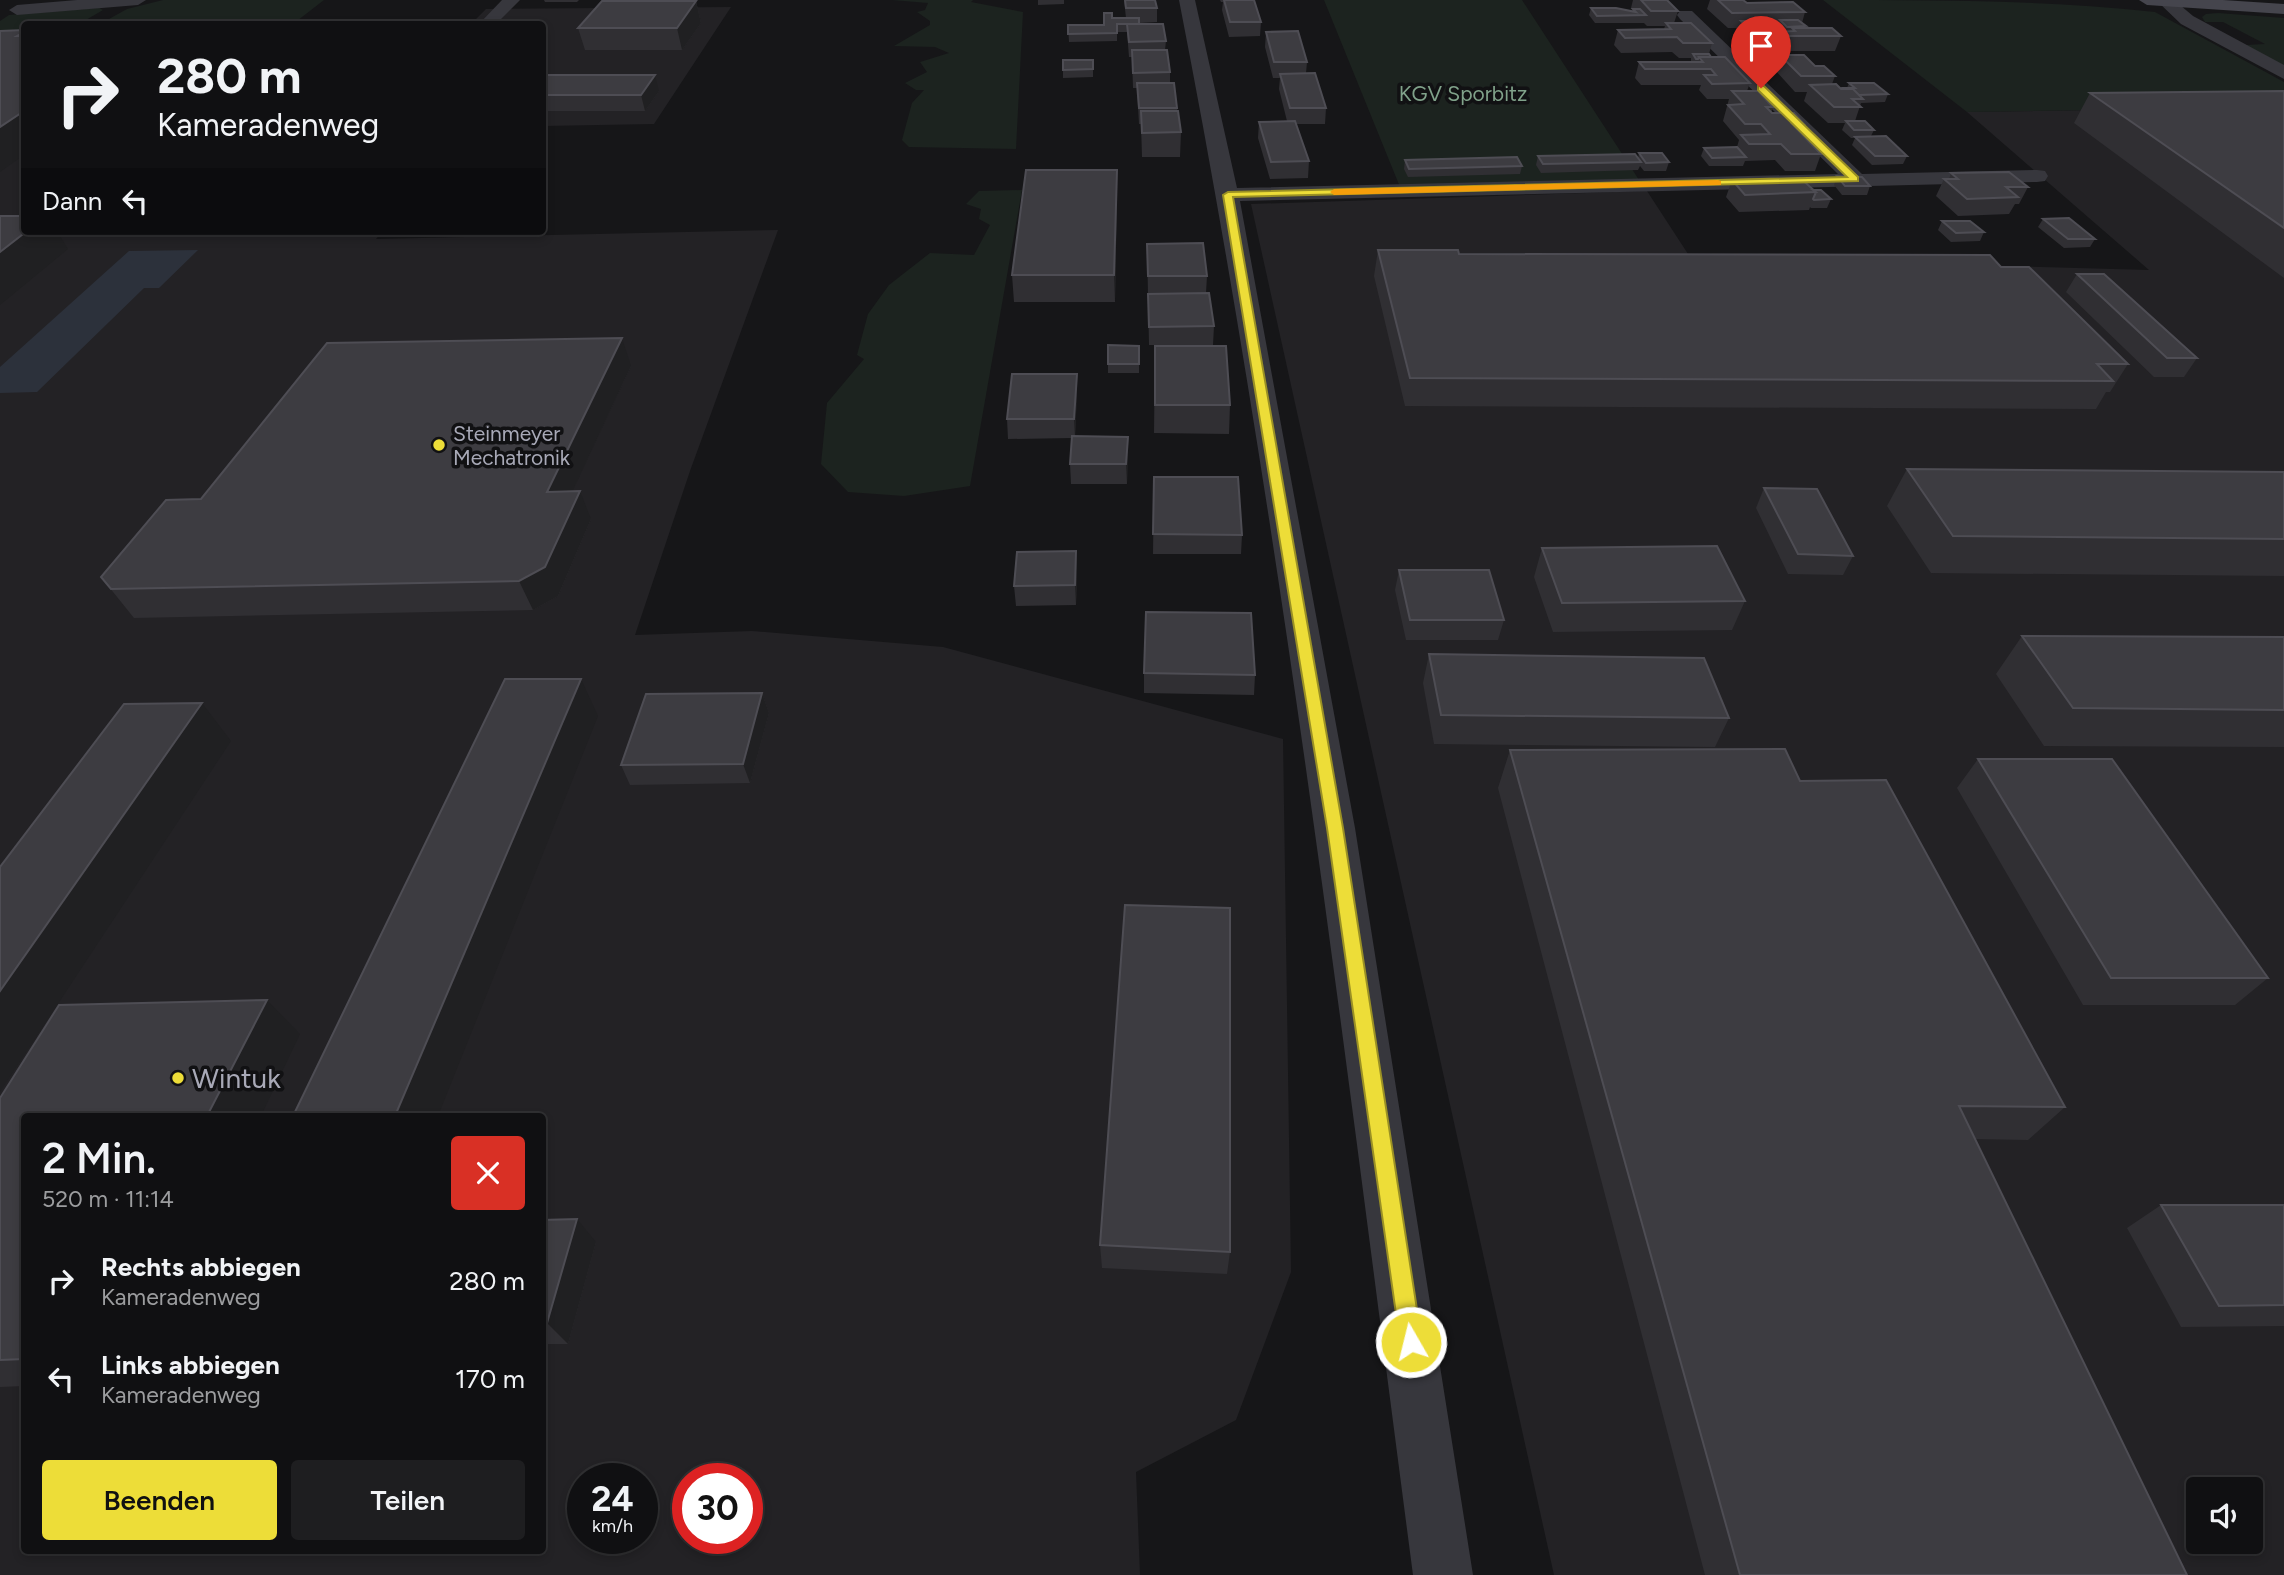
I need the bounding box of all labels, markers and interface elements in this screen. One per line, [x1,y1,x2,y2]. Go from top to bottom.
pin [1731,16,1791,88]
icon: arrive [1742,27,1780,65]
text: 280 m [157,46,302,105]
icon: right [42,49,133,140]
park label: KGV Sporbitz [1399,81,1527,106]
text: Kameradenweg [157,106,379,144]
icon: left [116,182,154,220]
text: Dann [42,185,102,217]
place label: Steinmeyer Mechatronik [453,421,571,470]
marker: Steinmeyer Mechatronik [431,437,447,453]
place label: Wintuk [192,1061,281,1095]
marker: Wintuk [170,1070,186,1086]
text: 2 Min. [42,1133,156,1184]
button: close [451,1136,525,1210]
text: 520 m · 11:14 [42,1185,174,1213]
text: Rechts abbiegen [101,1251,301,1283]
icon: right [42,1262,80,1300]
text: 280 m [449,1265,525,1297]
text: Kameradenweg [101,1283,261,1311]
position arrow [1374,1305,1448,1379]
text: Links abbiegen [101,1349,280,1381]
icon: left [42,1360,80,1398]
text: 170 m [455,1363,525,1395]
text: Kameradenweg [101,1381,261,1409]
button: Beenden [42,1460,277,1540]
button: Teilen [291,1460,525,1540]
speed limit sign: 30 [672,1463,763,1554]
map controls [2186,1477,2263,1554]
button: sound [2186,1477,2263,1554]
text: 24 [591,1478,634,1520]
text: km/h [592,1515,633,1537]

